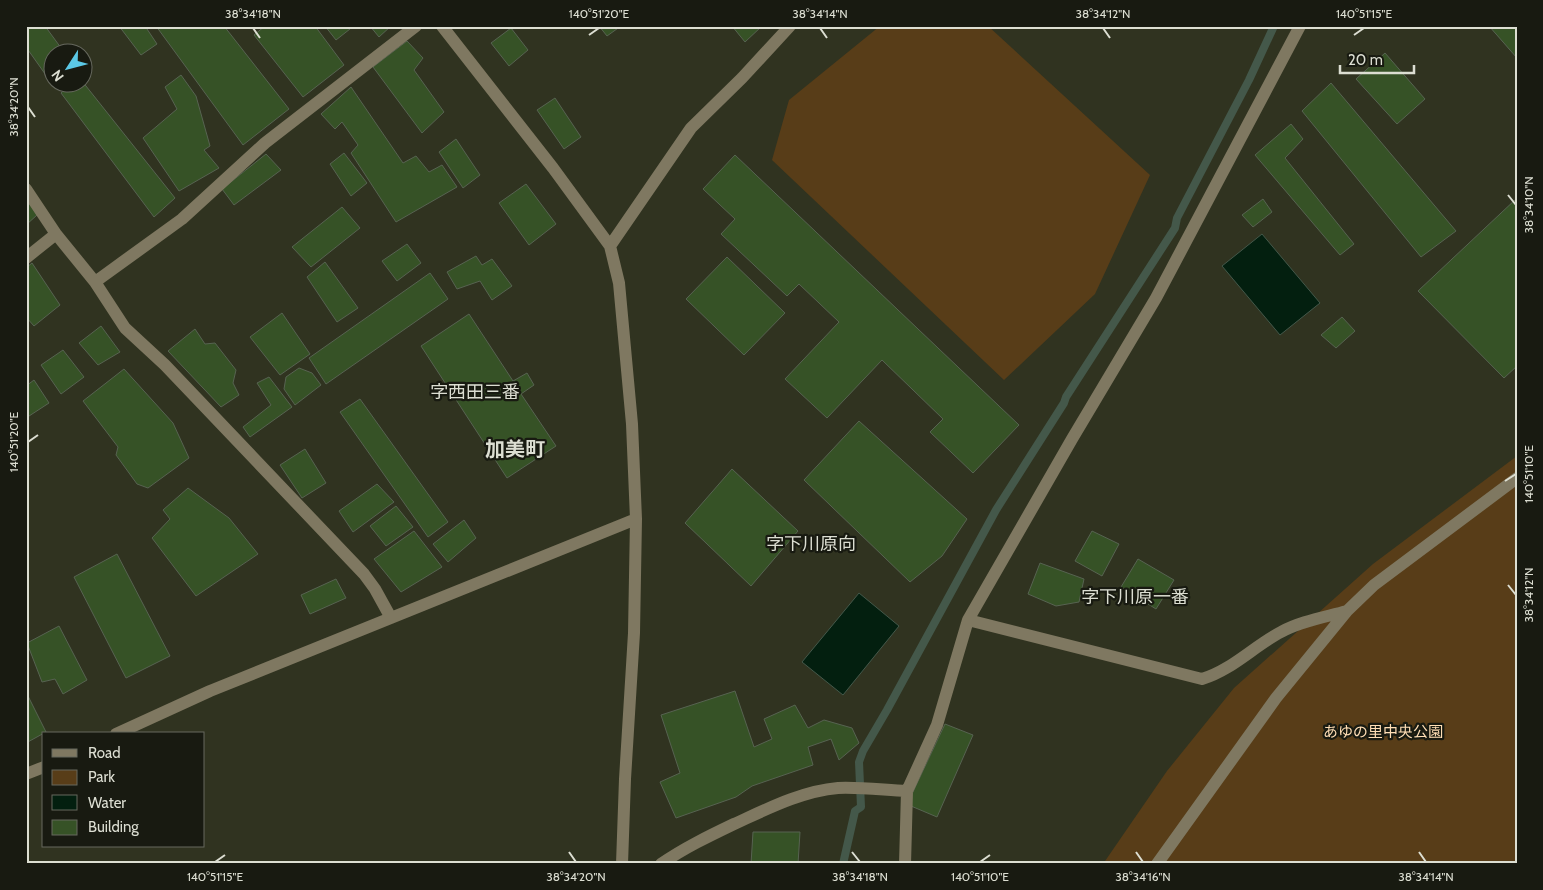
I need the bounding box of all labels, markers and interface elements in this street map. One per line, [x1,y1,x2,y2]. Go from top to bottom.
text: 38°34'18"N [225,6,281,21]
text: 140°51'20"E [569,6,630,21]
text: 38°34'14"N [792,6,848,21]
text: 38°34'12"N [1075,6,1131,21]
text: 140°51'15"E [1336,6,1392,21]
north arrow [42,42,92,92]
scale bar [1340,42,1414,74]
text: 20 m [1348,51,1383,69]
text: N [47,66,68,85]
text: 38°34'20"N [6,77,21,137]
text: 38°34'10"N [1521,176,1536,234]
district label: 字西田三番 [430,381,520,403]
text: 140°51'20"E [6,411,21,472]
district label: 加美町 [485,437,545,461]
text: 140°51'10"E [1521,445,1536,503]
district label: 字下川原向 [766,533,856,555]
text: 38°34'12"N [1521,567,1536,623]
district label: 字下川原一番 [1081,586,1189,608]
park label: あゆの里中央公園 [1323,723,1443,741]
legend [42,732,205,848]
text: Road [88,744,121,762]
text: Park [88,768,115,786]
text: Water [88,794,126,812]
text: Building [88,818,139,836]
text: 140°51'15"E [187,869,243,884]
text: 38°34'20"N [546,869,606,884]
text: 38°34'18"N [832,869,888,884]
text: 140°51'10"E [951,869,1009,884]
text: 38°34'16"N [1115,869,1171,884]
text: 38°34'14"N [1398,869,1454,884]

